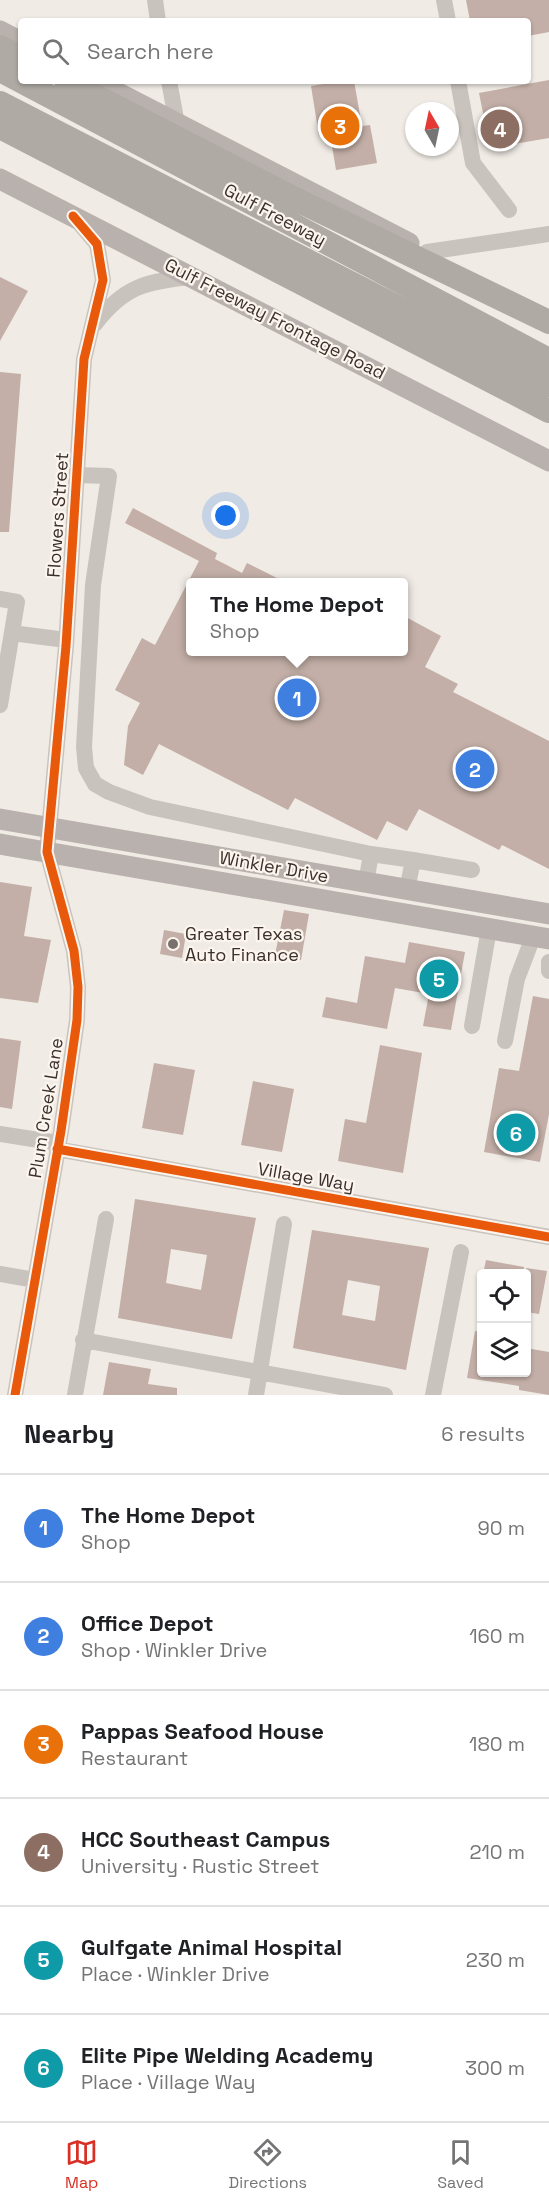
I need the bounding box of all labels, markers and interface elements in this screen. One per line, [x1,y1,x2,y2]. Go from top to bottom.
search box [18,18,531,84]
icon: search [39,35,72,68]
text: Search here [87,37,214,65]
north arrow [405,102,459,156]
pin: 3 [320,104,360,148]
pin: 4 [480,106,520,152]
street label: Gulf Freeway [220,178,330,251]
street label: Gulf Freeway Frontage Road [161,253,389,384]
street label: Flowers Street [42,451,73,578]
your location [211,501,240,530]
popup [186,578,408,656]
text: The Home Depot [210,590,384,618]
text: Shop [210,618,260,644]
pin: 1 [278,676,316,720]
pin: 2 [456,746,494,792]
street label: Winkler Drive [218,846,330,887]
place label: Greater Texas Auto Finance [185,922,302,966]
marker: Greater Texas Auto Finance [166,937,180,951]
pin: 5 [420,956,458,1002]
street label: Plum Creek Lane [23,1036,68,1180]
pin: 6 [496,1110,536,1156]
street label: Village Way [256,1157,356,1196]
map controls [477,1269,531,1377]
button: locate [477,1269,531,1323]
button: layers [477,1323,531,1377]
text: Nearby [24,1417,114,1451]
text: 6 results [441,1421,525,1447]
text: The Home Depot [81,1501,255,1529]
text: 1 [39,1515,48,1541]
text: 90 m [478,1515,525,1541]
text: Shop [81,1529,131,1555]
text: Office Depot [81,1609,214,1637]
text: 2 [38,1623,49,1649]
text: 160 m [469,1623,525,1649]
text: Shop · Winkler Drive [81,1637,267,1663]
text: Pappas Seafood House [81,1717,324,1745]
text: 3 [37,1731,50,1757]
text: 180 m [469,1731,525,1757]
text: Restaurant [81,1745,188,1771]
text: HCC Southeast Campus [81,1825,330,1853]
text: 4 [37,1839,50,1865]
text: 210 m [469,1839,525,1865]
text: University · Rustic Street [81,1853,319,1879]
text: Gulfgate Animal Hospital [81,1933,342,1961]
text: 5 [38,1947,50,1973]
text: 230 m [466,1947,525,1973]
text: Place · Winkler Drive [81,1961,270,1987]
text: Elite Pipe Welding Academy [81,2041,373,2069]
text: 6 [37,2055,50,2081]
text: 300 m [465,2055,525,2081]
text: Place · Village Way [81,2069,255,2095]
tab: Map [65,2136,98,2193]
tab: Directions [229,2136,307,2193]
tab: Saved [437,2136,484,2193]

